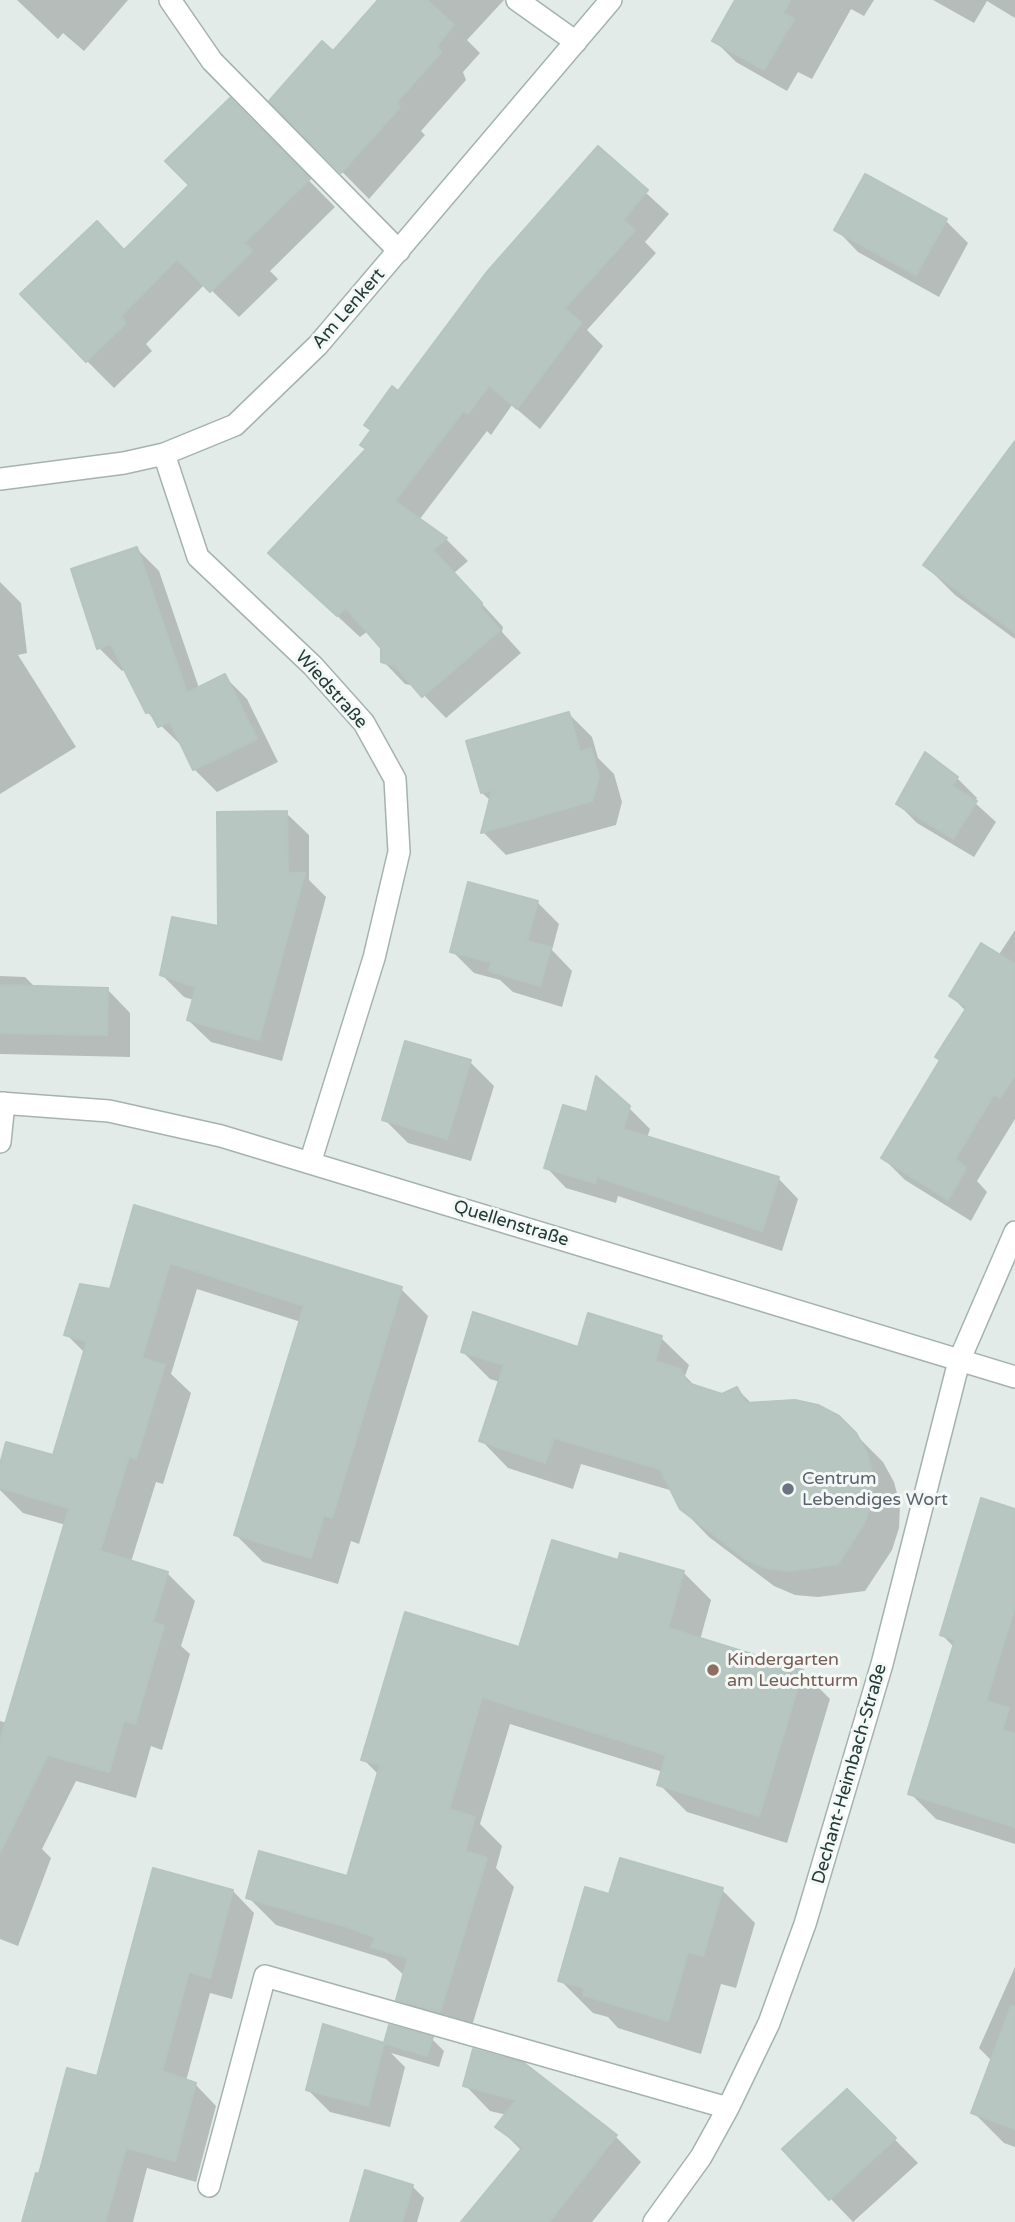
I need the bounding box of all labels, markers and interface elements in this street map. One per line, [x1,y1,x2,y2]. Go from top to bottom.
street label: Am Lenkert [308,264,390,354]
street label: Wiedstraße [290,646,372,734]
street label: Quellenstraße [451,1196,571,1252]
place label: Centrum Lebendiges Wort [802,1468,948,1510]
marker: Centrum Lebendiges Wort [780,1481,796,1497]
place label: Kindergarten am Leuchtturm [727,1649,858,1692]
street label: Dechant-Heimbach-Straße [808,1661,892,1887]
marker: Kindergarten am Leuchtturm [705,1662,721,1678]

